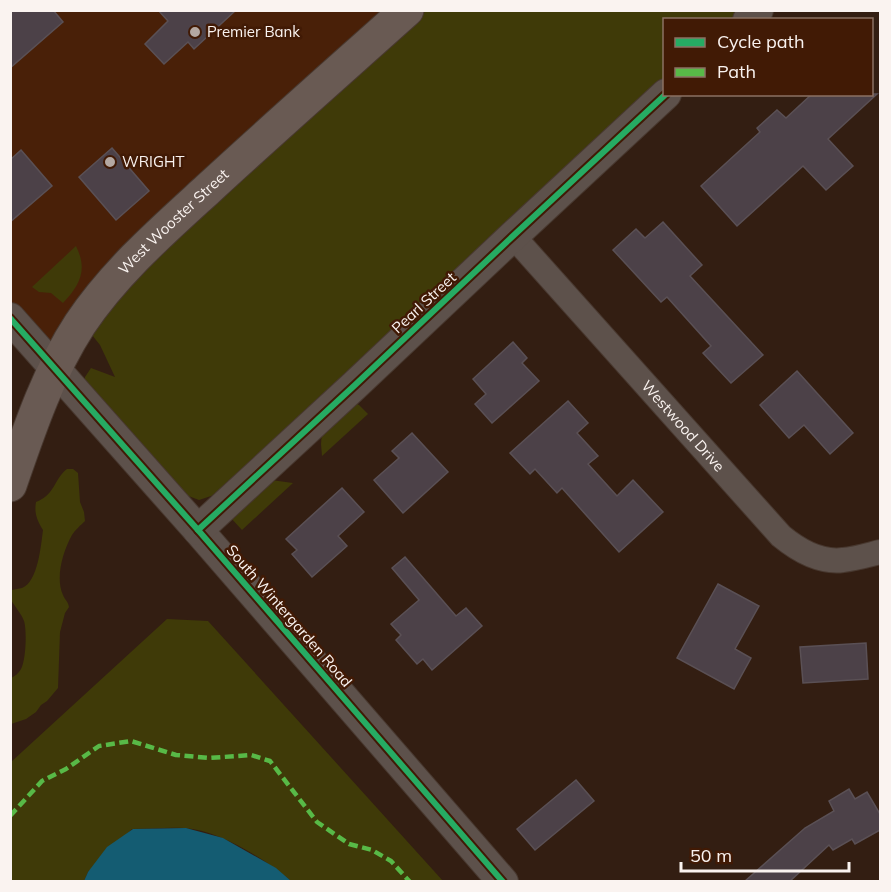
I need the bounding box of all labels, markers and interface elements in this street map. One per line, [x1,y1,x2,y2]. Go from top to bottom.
legend [663,18,873,96]
place label: Premier Bank [207,22,300,41]
marker: Premier Bank [188,25,202,39]
text: Cycle path [717,30,804,53]
text: Path [717,60,756,83]
place label: WRIGHT [122,152,184,171]
marker: WRIGHT [103,155,117,169]
street label: West Wooster Street [114,165,232,278]
street label: Pearl Street [388,268,460,337]
street label: Westwood Drive [638,376,729,475]
street label: South Wintergarden Road [222,541,356,691]
scale bar [681,835,849,873]
text: 50 m [690,844,732,867]

